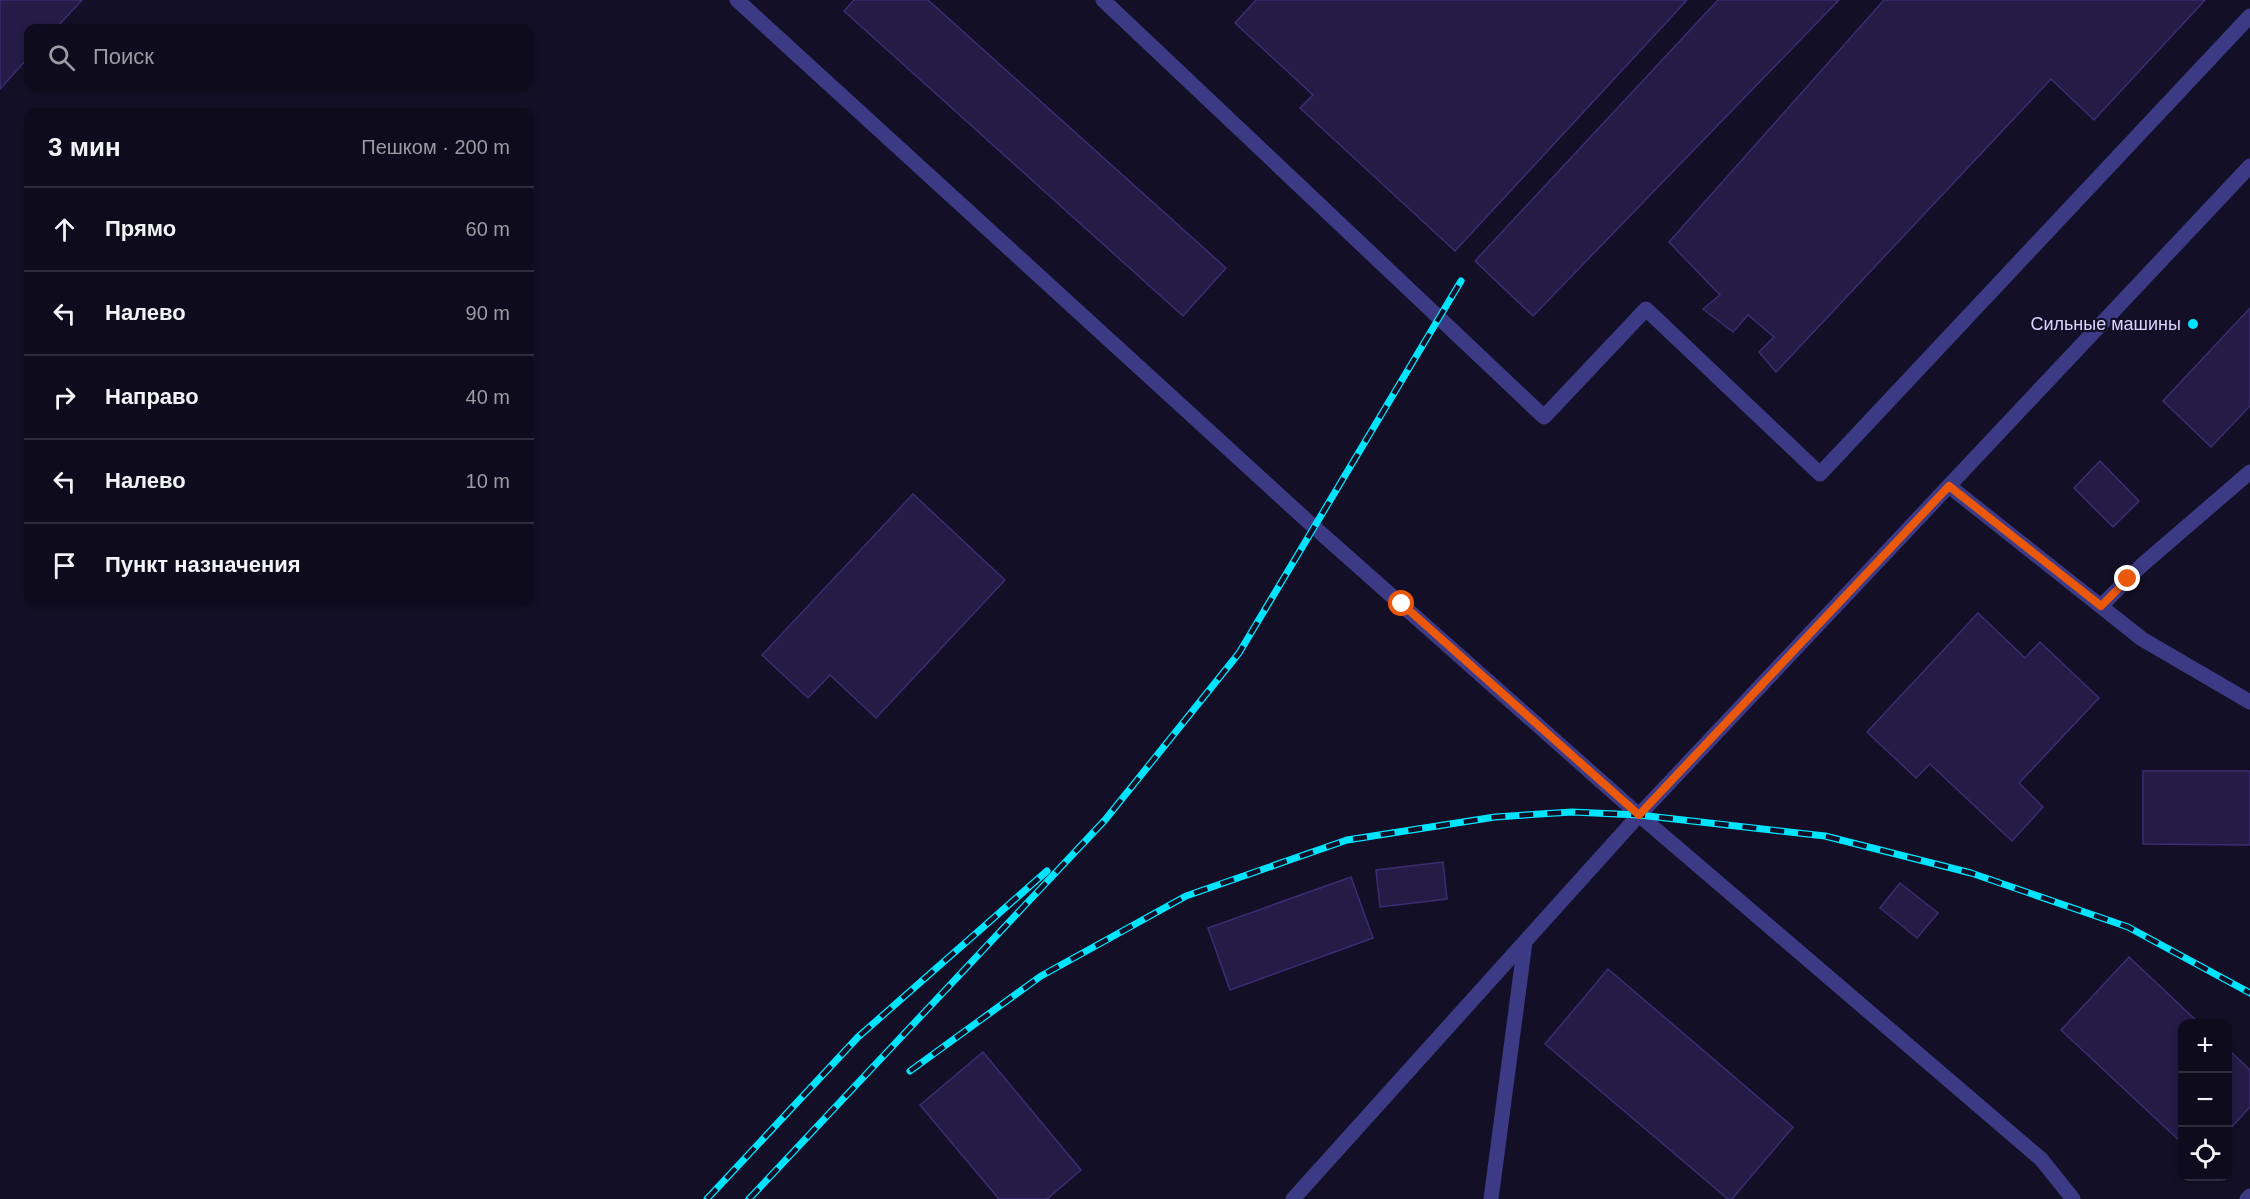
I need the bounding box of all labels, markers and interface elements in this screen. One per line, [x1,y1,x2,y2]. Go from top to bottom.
search box [24,24,534,90]
icon: search [45,41,78,74]
text: Поиск [93,44,154,69]
text: 3 мин [48,132,121,162]
text: Пешком · 200 m [361,136,510,158]
icon: ahead [48,213,81,246]
text: Прямо [105,216,176,241]
text: 60 m [466,218,510,240]
icon: left [48,297,81,330]
text: Налево [105,300,186,325]
text: 90 m [466,302,510,324]
place label: Сильные машины [2030,314,2181,334]
marker: Сильные машины [2186,317,2200,331]
icon: right [48,381,81,414]
text: Направо [105,384,199,409]
text: 40 m [466,386,510,408]
icon: left [48,465,81,498]
text: Налево [105,468,186,493]
text: 10 m [466,470,510,492]
icon: arrive [48,549,81,582]
text: Пункт назначения [105,552,301,577]
route end [2114,565,2140,591]
route start [1388,590,1414,616]
map controls [2178,1019,2232,1181]
button: + [2178,1019,2232,1073]
button: − [2178,1073,2232,1127]
button: locate [2178,1127,2232,1181]

